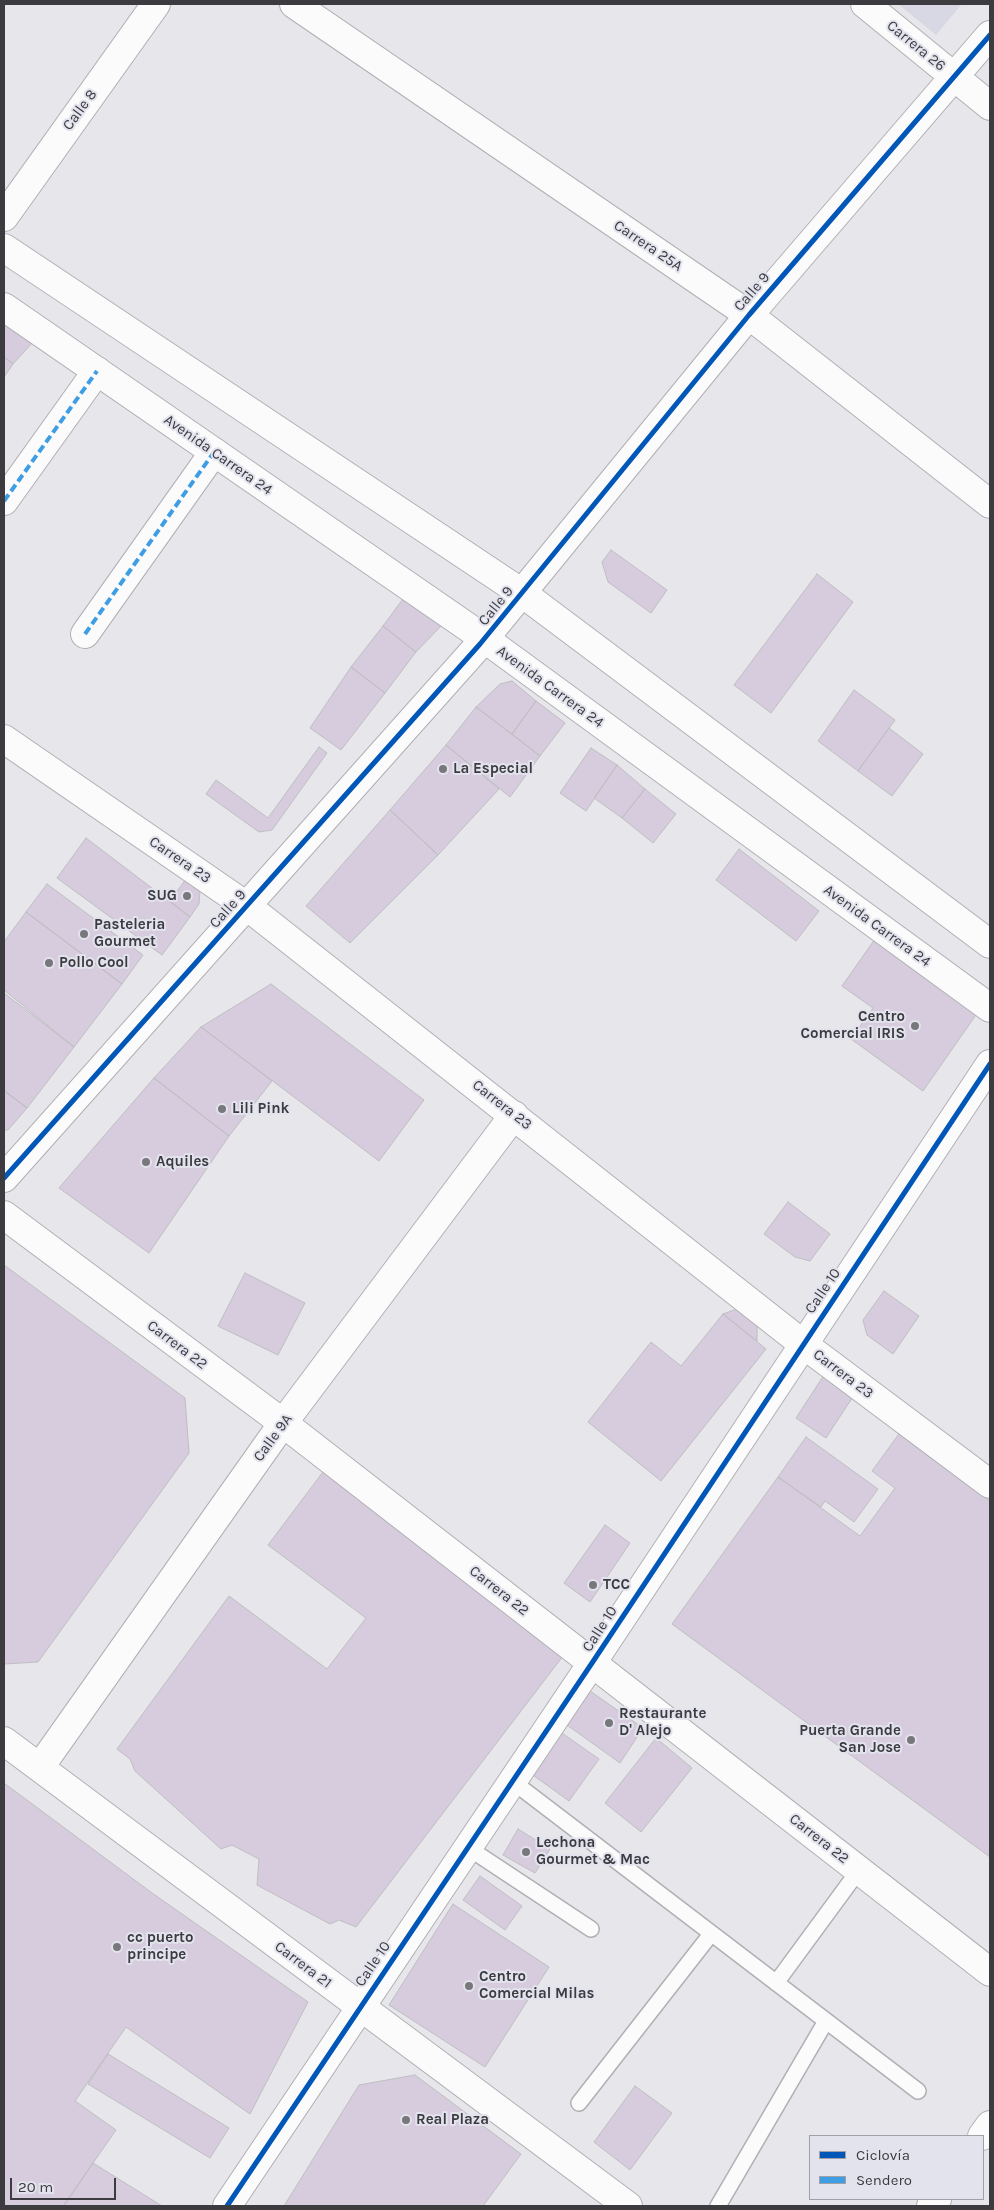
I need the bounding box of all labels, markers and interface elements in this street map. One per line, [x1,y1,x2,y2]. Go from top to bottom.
street label: Carrera 26 [883,17,949,75]
street label: Calle 8 [59,86,101,134]
street label: Carrera 25A [610,216,686,276]
street label: Calle 9 [730,269,774,315]
street label: Avenida Carrera 24 [160,411,276,499]
street label: Calle 9 [475,583,517,629]
street label: Avenida Carrera 24 [493,642,607,732]
place label: La Especial [453,760,533,778]
marker: La Especial [437,763,449,775]
street label: Carrera 23 [146,833,214,887]
street label: Avenida Carrera 24 [820,881,934,971]
street label: Calle 9 [206,886,250,932]
place label: SUG [147,887,177,905]
marker: SUG [181,890,193,902]
place label: Pasteleria Gourmet [94,916,165,951]
marker: Pasteleria Gourmet [78,928,90,940]
place label: Pollo Cool [59,954,129,972]
marker: Pollo Cool [43,957,55,969]
place label: Centro Comercial IRIS [801,1008,905,1043]
marker: Centro Comercial IRIS [909,1020,921,1032]
street label: Carrera 23 [469,1076,535,1134]
place label: Lili Pink [232,1100,289,1118]
marker: Lili Pink [216,1103,228,1115]
place label: Aquiles [156,1153,209,1171]
marker: Aquiles [140,1156,152,1168]
street label: Calle 10 [801,1265,845,1317]
street label: Carrera 22 [143,1317,211,1373]
street label: Carrera 23 [809,1346,877,1402]
street label: Calle 9A [250,1411,296,1465]
street label: Carrera 22 [466,1562,532,1620]
place label: TCC [603,1576,630,1594]
marker: TCC [587,1579,599,1591]
street label: Calle 10 [579,1603,621,1655]
place label: Restaurante D' Alejo [619,1705,706,1740]
marker: Restaurante D' Alejo [603,1717,615,1729]
place label: Puerta Grande San Jose [799,1722,901,1757]
marker: Puerta Grande San Jose [905,1734,917,1746]
street label: Carrera 22 [786,1810,852,1868]
place label: Lechona Gourmet & Mac [536,1834,650,1869]
marker: Lechona Gourmet & Mac [520,1846,532,1858]
place label: cc puerto principe [127,1929,193,1964]
street label: Carrera 21 [271,1938,335,1992]
street label: Calle 10 [351,1938,395,1990]
marker: cc puerto principe [111,1941,123,1953]
place label: Centro Comercial Milas [479,1968,594,2003]
marker: Centro Comercial Milas [463,1980,475,1992]
place label: Real Plaza [416,2111,489,2129]
marker: Real Plaza [400,2114,412,2126]
legend [809,2135,984,2200]
text: Ciclovía [856,2146,910,2164]
scale bar [12,2168,119,2200]
text: Sendero [856,2171,912,2189]
text: 20 m [18,2178,53,2196]

